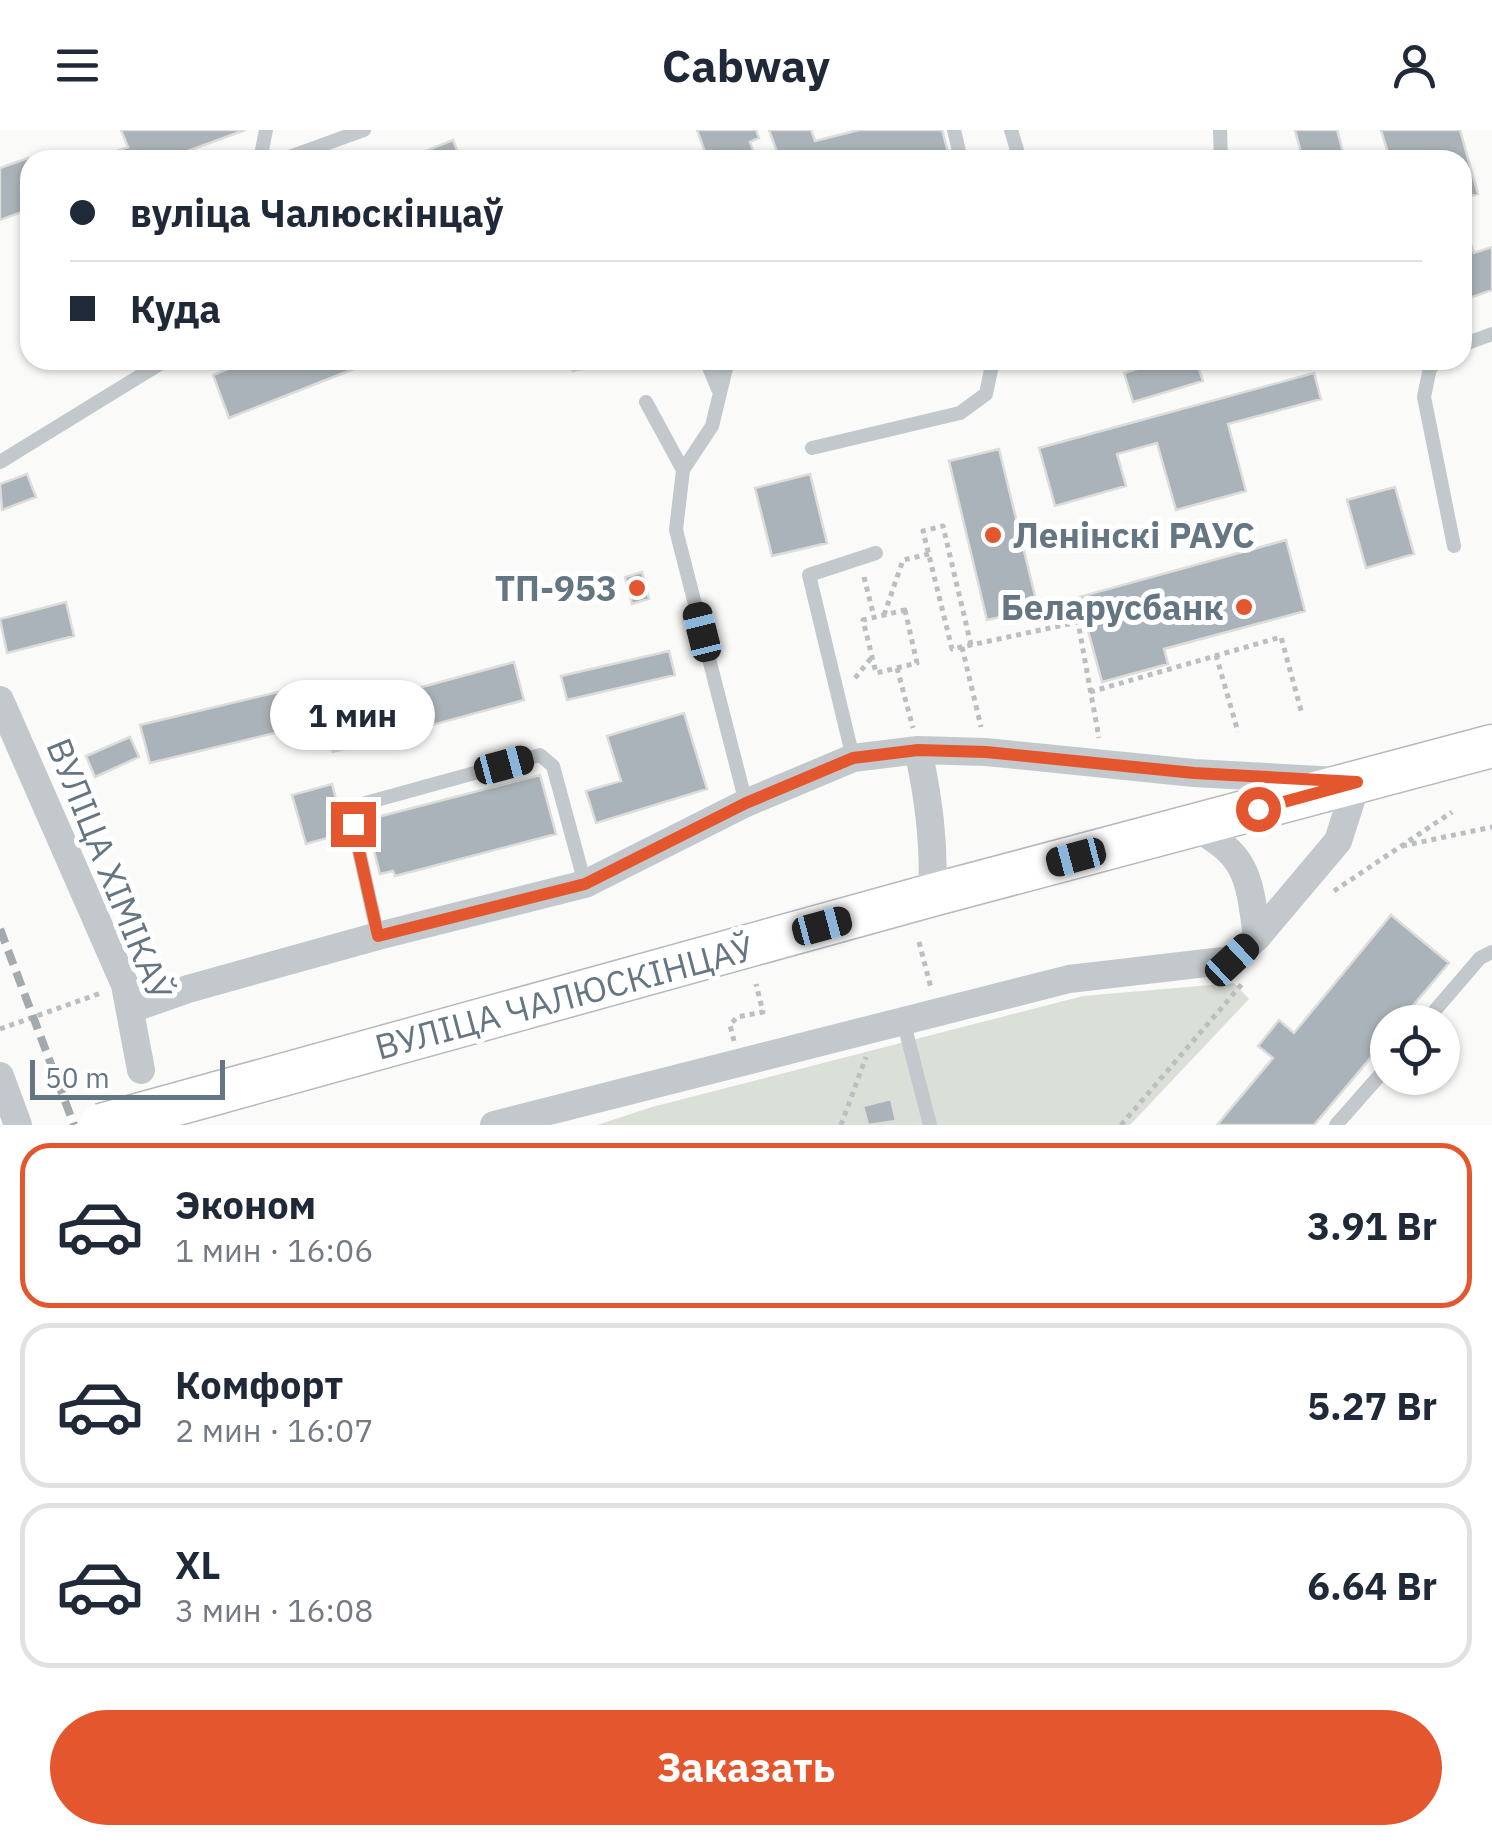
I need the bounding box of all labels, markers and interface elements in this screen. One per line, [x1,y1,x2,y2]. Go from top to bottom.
text: Cabway [662,36,830,94]
icon: menu [50,38,105,93]
icon: person [1387,38,1442,93]
text: вуліца Чалюскінцаў [130,188,504,237]
text: Куда [130,284,221,333]
place label: Ленінскі РАУС [1013,512,1255,558]
marker: Ленінскі РАУС [982,524,1004,546]
place label: ТП-953 [495,565,617,611]
marker: ТП-953 [626,577,648,599]
place label: Беларусбанк [1001,584,1224,630]
marker: Беларусбанк [1233,596,1255,618]
car [680,599,724,665]
callout: 1 мин [270,679,436,749]
text: 1 мин [308,694,397,736]
street label: ВУЛІЦА ХІМІКАЎ [36,731,184,1007]
car [471,743,537,787]
route start [1236,787,1281,832]
route end [331,802,376,847]
car [1043,835,1109,879]
car [789,904,855,948]
street label: ВУЛІЦА ЧАЛЮСКІНЦАЎ [370,924,758,1070]
car [1200,929,1264,991]
map controls [1370,1005,1460,1095]
button: locate [1370,1005,1460,1095]
scale bar [30,1055,225,1100]
text: 50 m [45,1059,110,1096]
text: Эконом [175,1180,316,1229]
icon: car [55,1181,145,1271]
text: 3.91 Br [1307,1201,1437,1250]
text: 1 мин · 16:06 [175,1229,373,1271]
text: Комфорт [175,1360,343,1409]
icon: car [55,1361,145,1451]
text: 5.27 Br [1307,1381,1437,1430]
text: 2 мин · 16:07 [175,1409,373,1451]
text: XL [175,1540,221,1589]
icon: car [55,1541,145,1631]
text: 6.64 Br [1307,1561,1437,1610]
text: 3 мин · 16:08 [175,1589,373,1631]
button: Заказать [50,1710,1442,1825]

